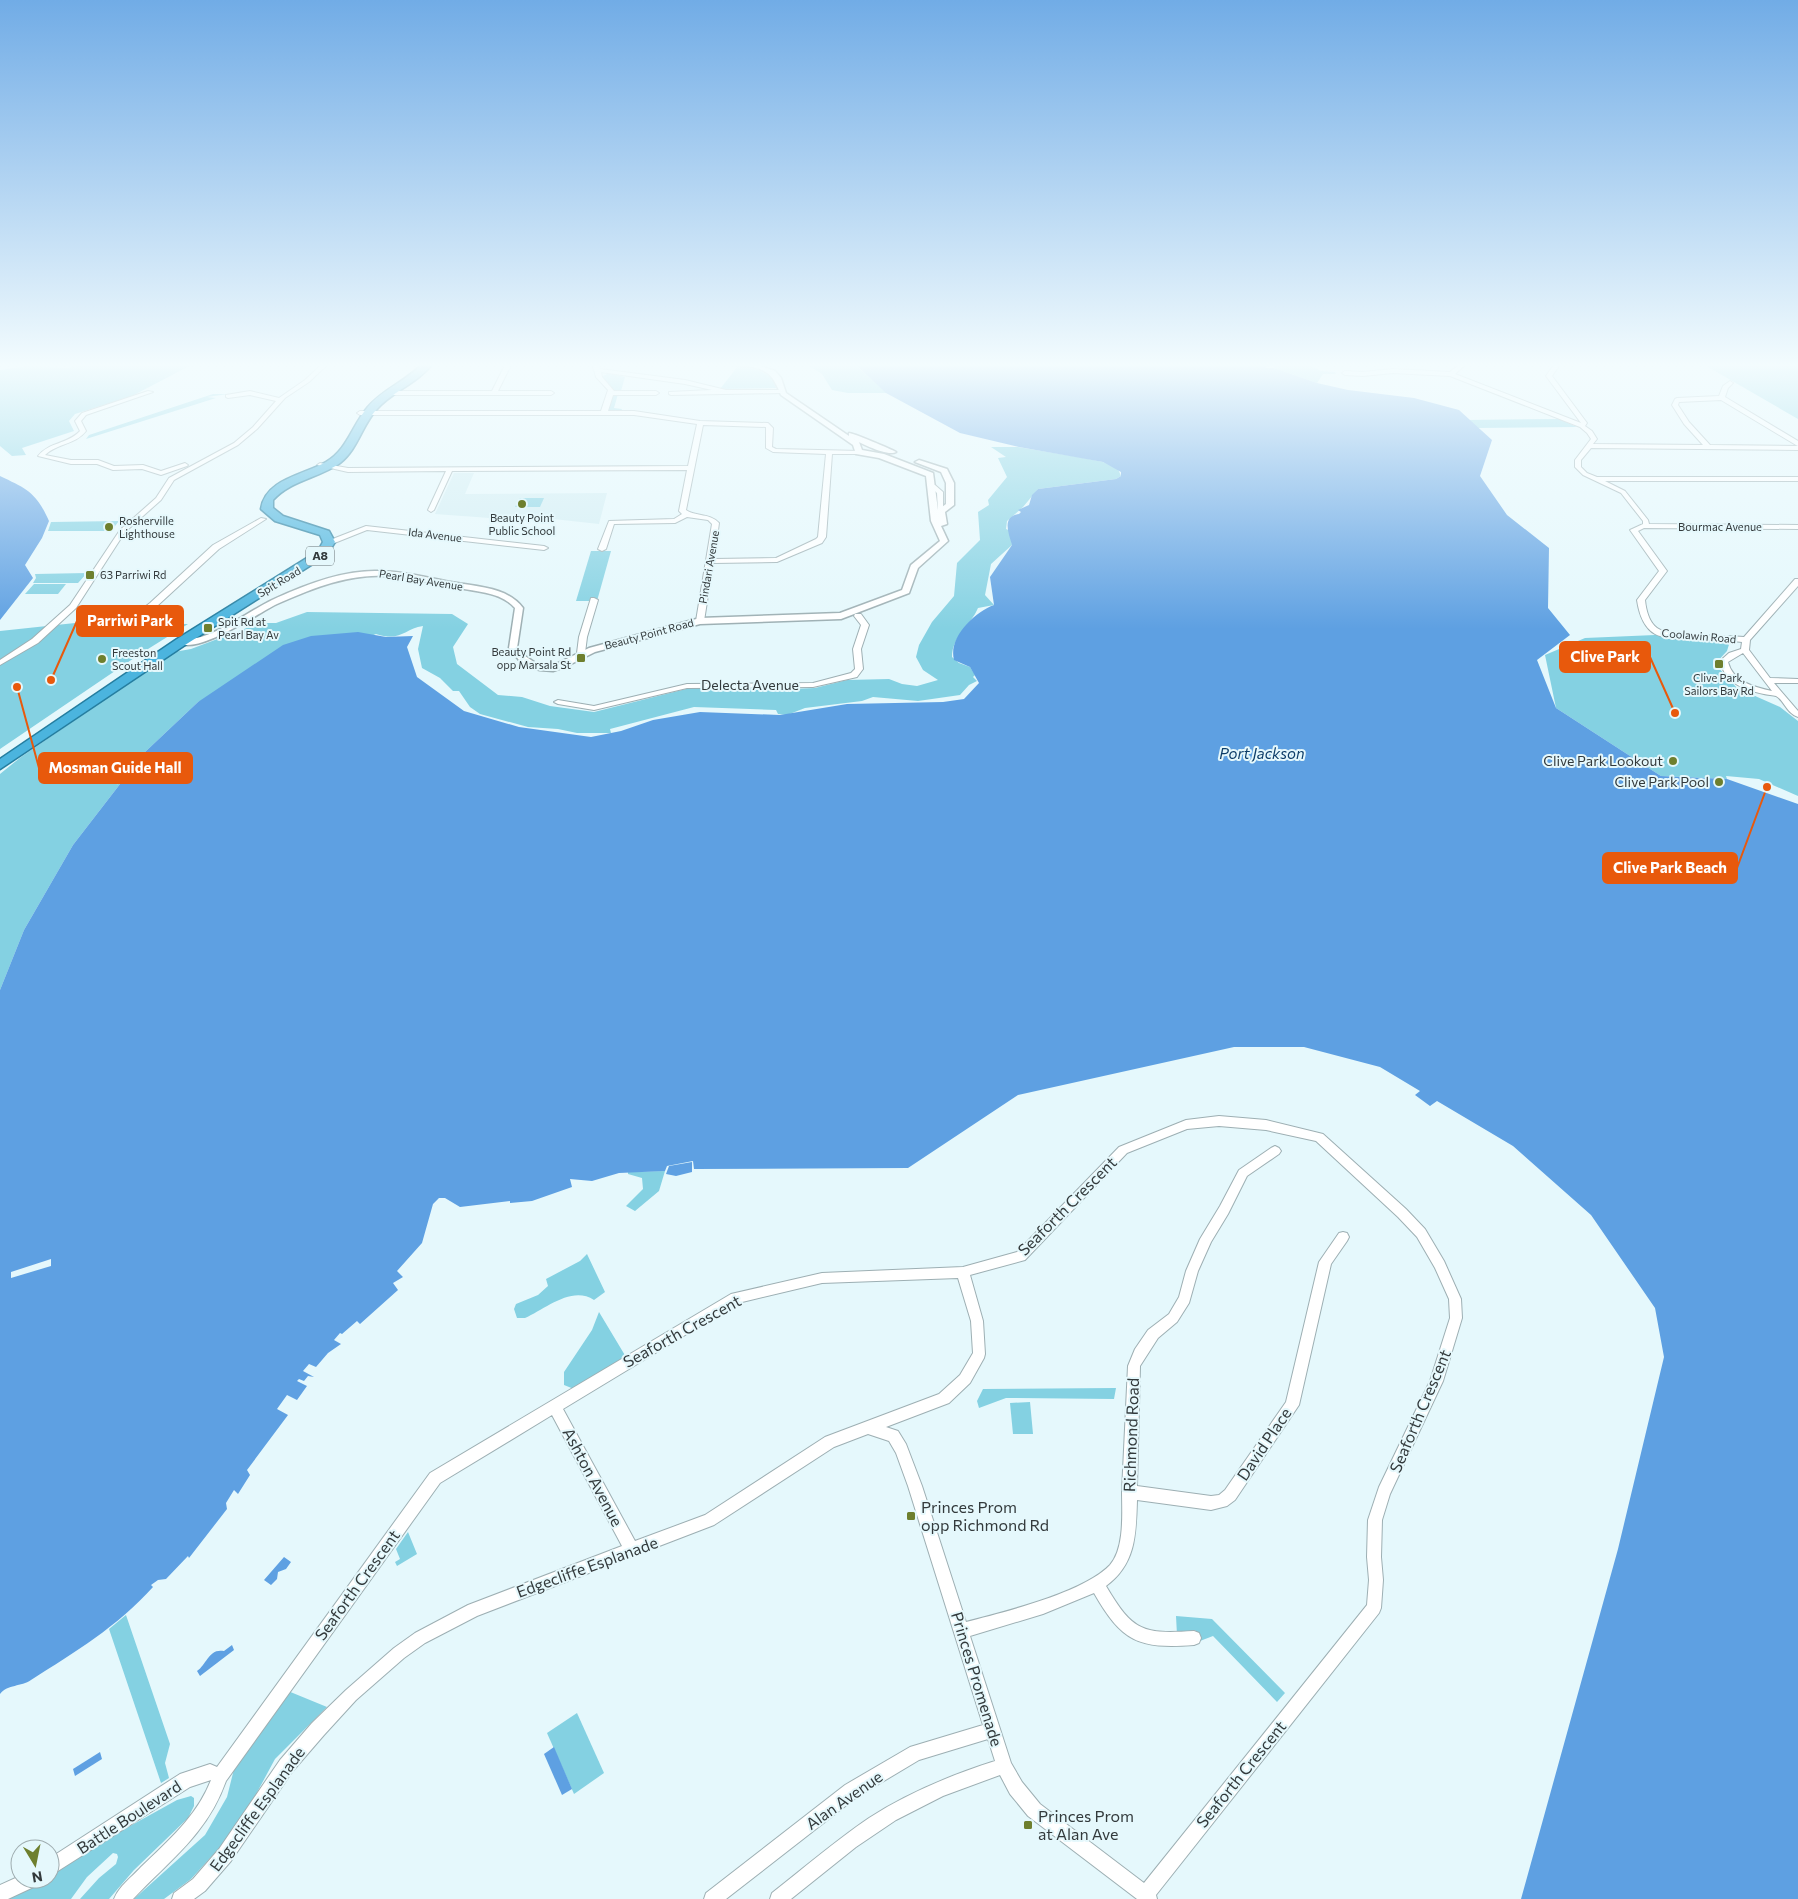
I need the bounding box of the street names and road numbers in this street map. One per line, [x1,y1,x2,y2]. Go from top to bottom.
street label: Bourmac Avenue [1678,520,1762,533]
street label: Ida Avenue [407,525,463,544]
street label: Pindari Avenue [696,529,721,605]
road number: A8 [306,546,334,566]
street label: Spit Road [255,564,303,600]
street label: Pearl Bay Avenue [378,566,464,593]
street label: Beauty Point Road [603,615,695,652]
street label: Coolawin Road [1661,626,1737,645]
street label: Delecta Avenue [701,676,799,693]
street label: Seaforth Crescent [1013,1152,1120,1259]
street label: Seaforth Crescent [620,1290,744,1371]
street label: Seaforth Crescent [1385,1346,1454,1475]
street label: Richmond Road [1119,1378,1142,1492]
street label: David Place [1232,1404,1295,1484]
street label: Ashton Avenue [559,1424,627,1529]
street label: Seaforth Crescent [310,1525,403,1644]
street label: Edgecliffe Esplanade [514,1532,660,1601]
street label: Princes Promenade [948,1609,1007,1748]
street label: Seaforth Crescent [1192,1716,1290,1831]
street label: Edgecliffe Esplanade [205,1743,308,1875]
street label: Alan Avenue [802,1766,886,1833]
street label: Battle Boulevard [73,1776,184,1857]

